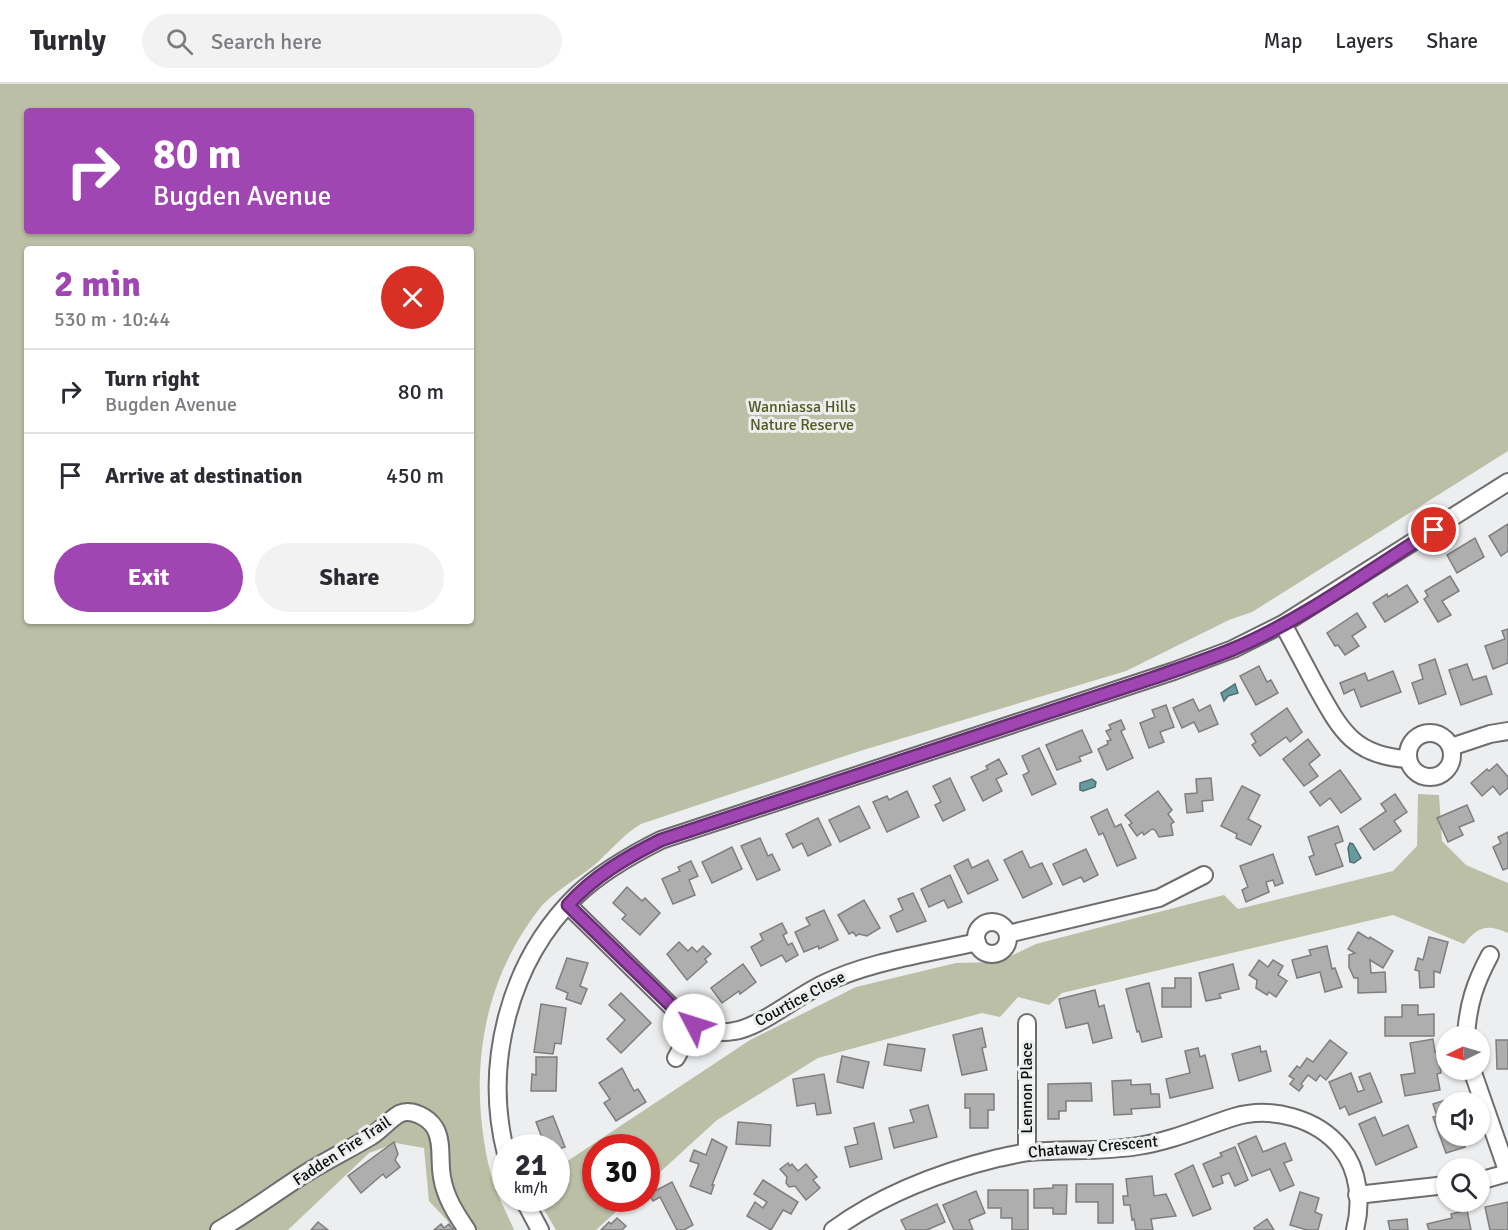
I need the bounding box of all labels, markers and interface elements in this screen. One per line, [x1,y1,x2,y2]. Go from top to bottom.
search box [142,14,562,68]
text: Turnly [30,24,106,58]
icon: search [163,25,196,58]
text: Search here [211,28,322,55]
text: Map [1264,28,1302,54]
text: Layers [1335,28,1393,54]
text: Share [1426,28,1478,54]
text: 80 m [153,129,242,180]
icon: right [54,132,132,210]
text: Bugden Avenue [153,180,331,213]
text: 2 min [54,262,141,307]
button: close [381,266,444,329]
text: 530 m · 10:44 [54,307,170,332]
text: Turn right [105,365,200,392]
icon: right [54,375,87,408]
text: 80 m [398,378,444,405]
text: Bugden Avenue [105,392,237,417]
park label: Wanniassa Hills Nature Reserve [748,397,856,435]
icon: arrive [54,459,87,492]
text: Arrive at destination [105,462,302,489]
text: 450 m [386,462,444,489]
pin [1408,504,1459,555]
icon: arrive [1417,513,1450,546]
button: Exit [54,543,243,612]
button: Share [255,543,444,612]
street label: Courtice Close [751,967,849,1031]
position arrow [662,993,726,1057]
north arrow [1436,1026,1490,1080]
map controls [1436,1026,1490,1212]
street label: Lennon Place [1017,1042,1037,1134]
button: sound [1436,1092,1490,1146]
street label: Fadden Fire Trail [289,1112,395,1190]
street label: Chataway Crescent [1027,1131,1159,1163]
speed limit sign: 30 [582,1134,660,1212]
text: 21 [515,1147,547,1184]
button: search [1436,1158,1490,1212]
text: km/h [514,1179,548,1197]

